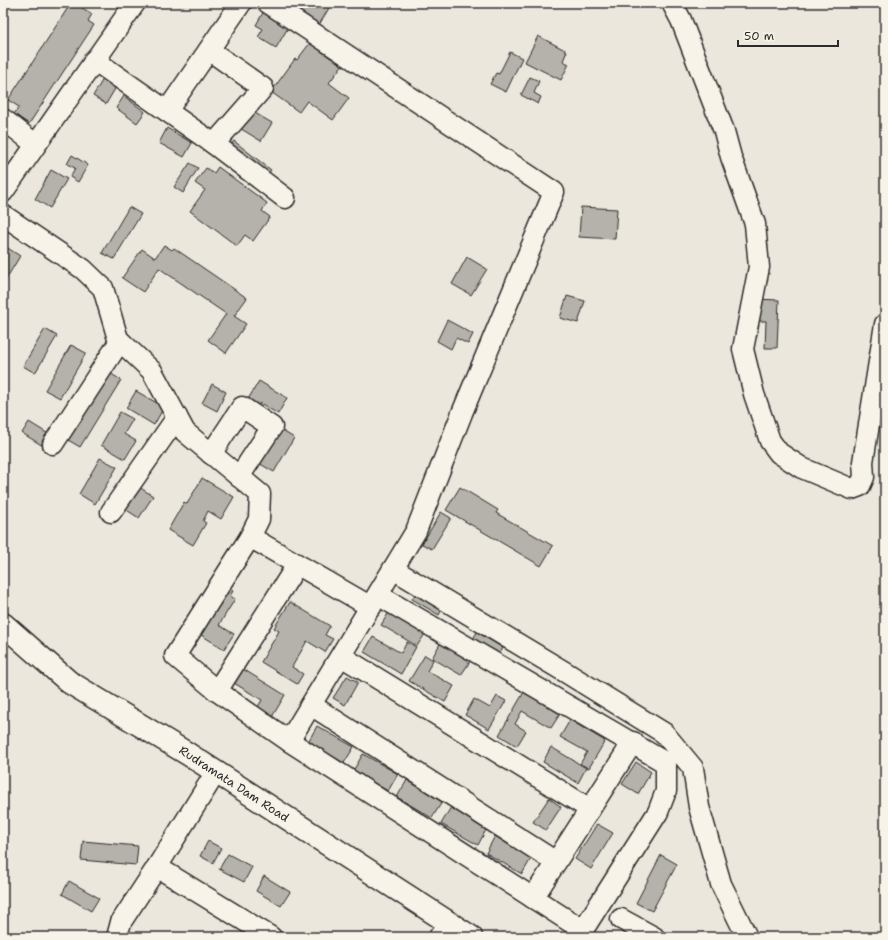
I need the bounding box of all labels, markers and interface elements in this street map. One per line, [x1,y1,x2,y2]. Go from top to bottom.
scale bar [738,22,838,48]
text: 50 m [744,28,774,44]
street label: Rudramata Dam Road [176,742,293,826]

